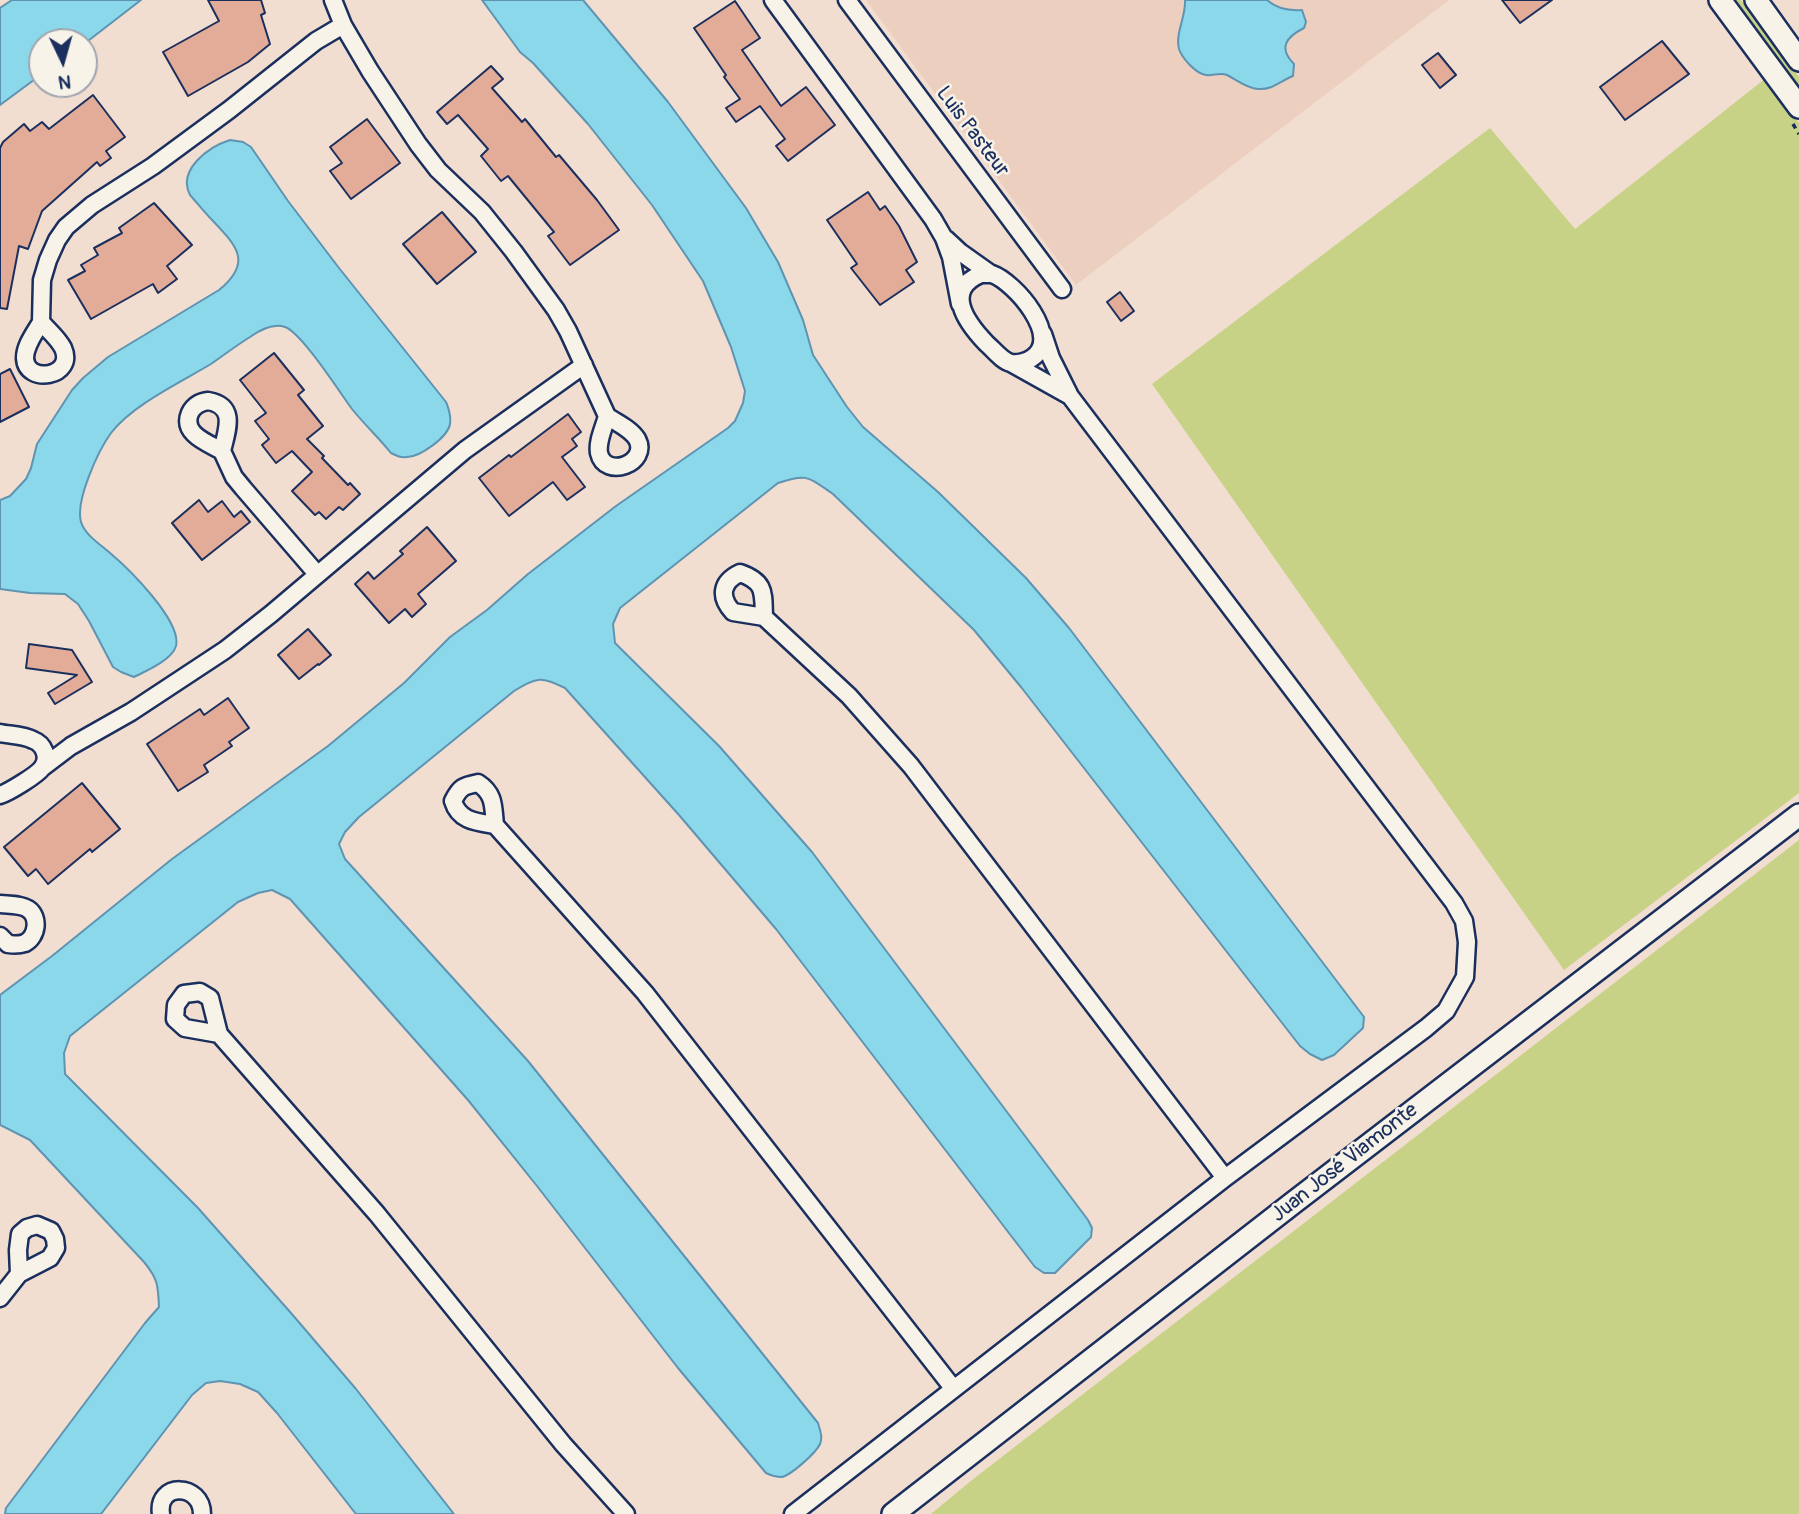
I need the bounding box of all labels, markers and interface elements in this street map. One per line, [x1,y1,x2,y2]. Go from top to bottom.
north arrow [28,28,98,98]
text: N [57,69,72,94]
street label: Luis Pasteur [930,82,1014,182]
street label: Juan José Viamonte [1267,1098,1423,1228]

